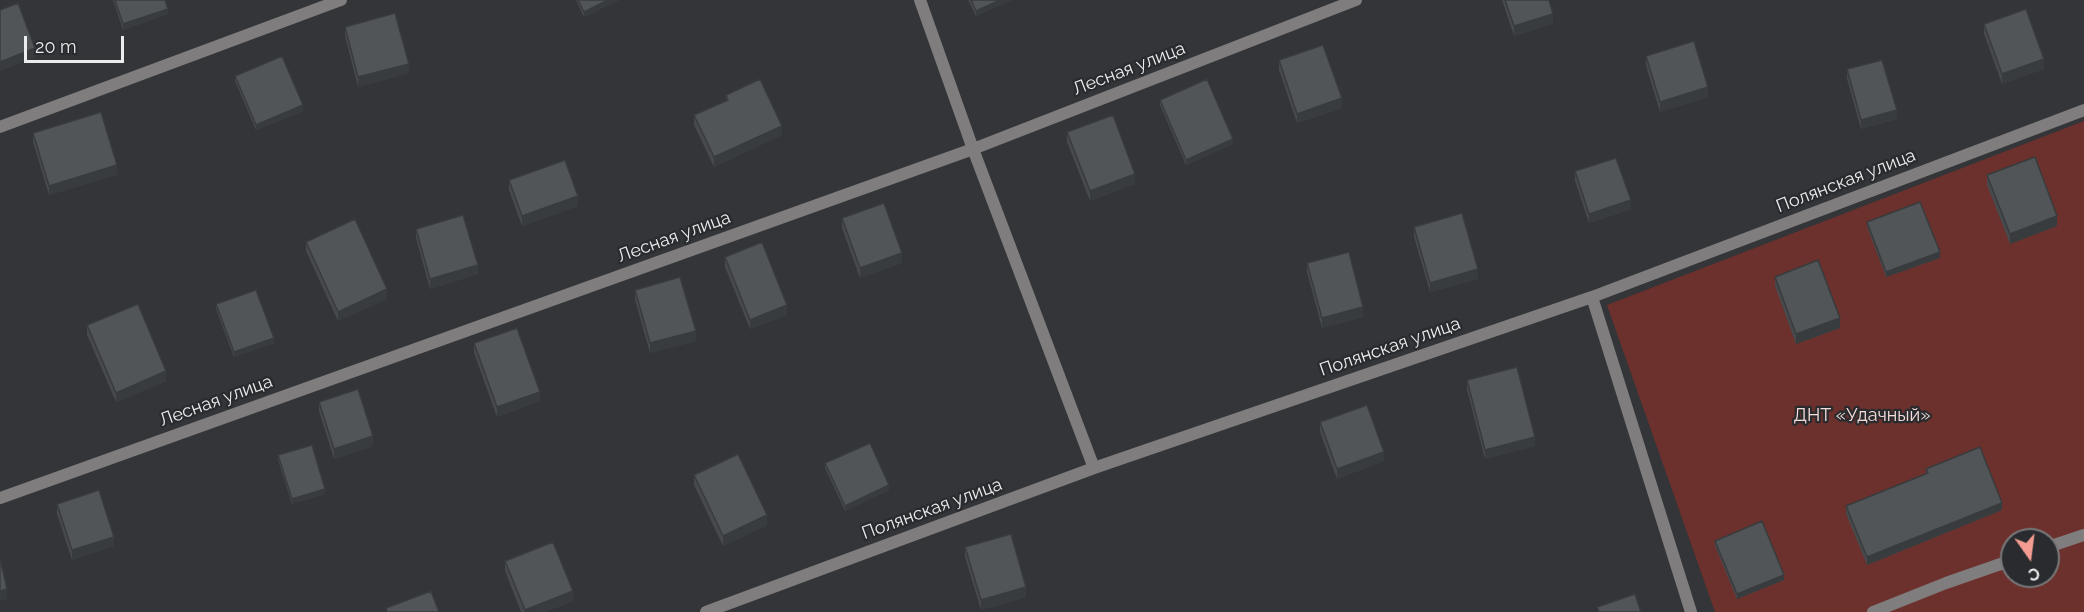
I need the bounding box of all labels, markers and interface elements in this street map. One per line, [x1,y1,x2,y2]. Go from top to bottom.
scale bar [27,24,128,62]
text: 20 m [35,36,77,57]
street label: Лесная улица [1070,38,1188,100]
street label: Полянская улица [1773,144,1919,218]
street label: Лесная улица [615,207,733,267]
street label: Полянская улица [1317,313,1463,381]
street label: Лесная улица [157,371,275,431]
park label: ДНТ «Удачный» [1794,405,1930,427]
street label: Полянская улица [859,474,1005,544]
north arrow [2000,528,2060,588]
text: С [2026,563,2042,585]

